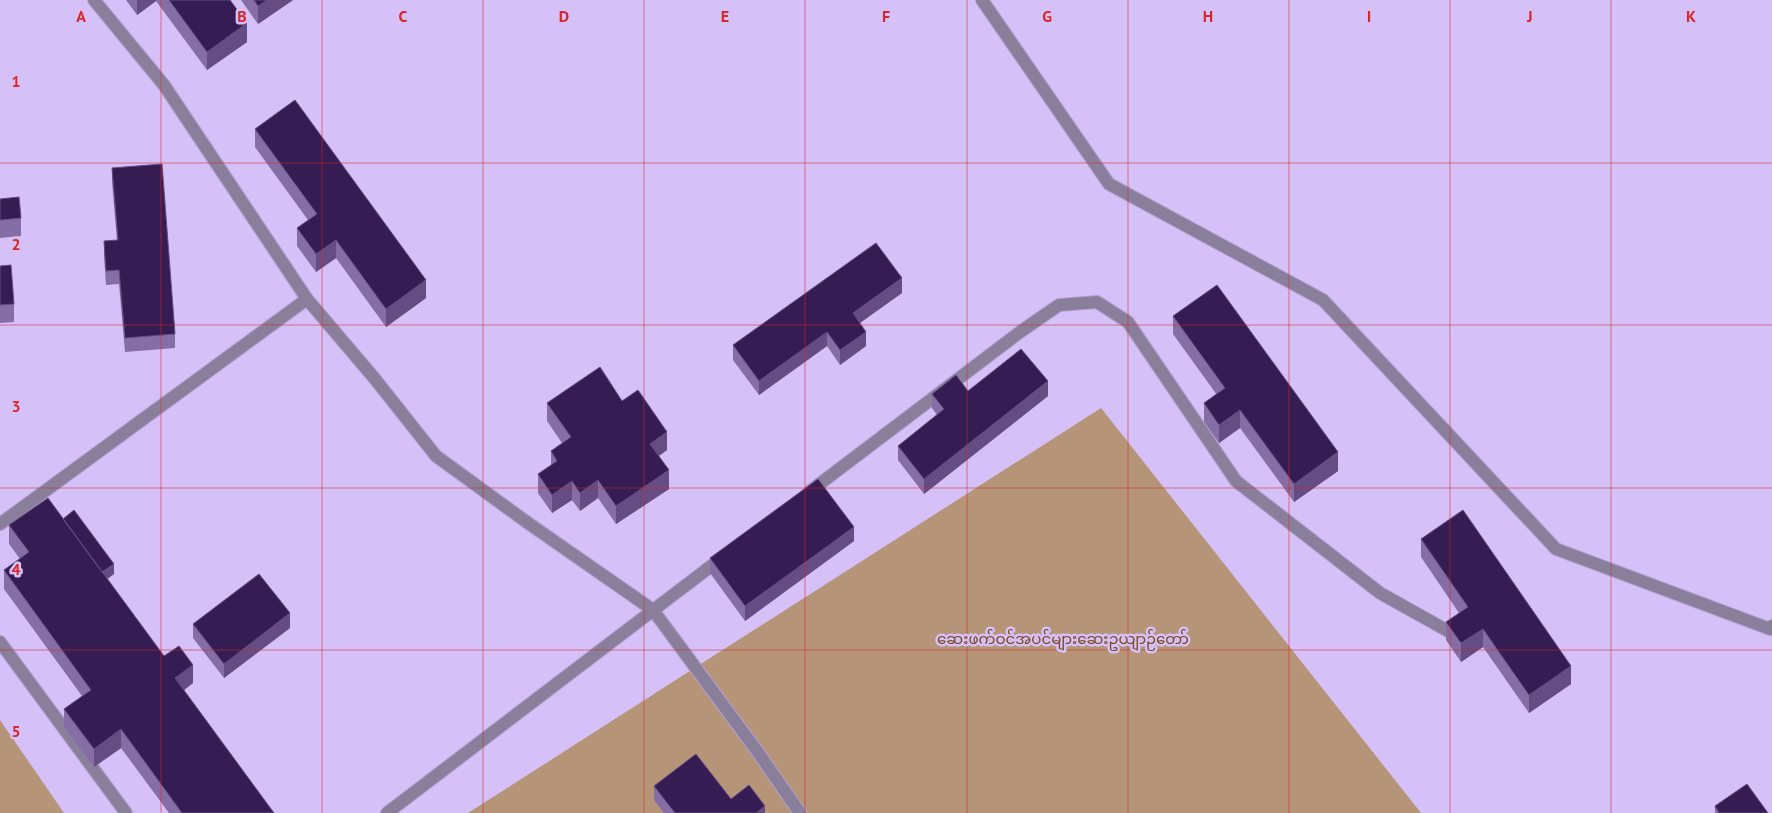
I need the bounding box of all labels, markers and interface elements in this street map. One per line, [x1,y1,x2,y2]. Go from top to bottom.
text: A [76,6,86,26]
text: B [237,6,247,26]
text: C [399,6,408,26]
text: D [559,6,569,26]
text: E [721,6,729,26]
text: F [882,6,890,26]
text: G [1042,6,1052,26]
text: H [1203,6,1213,26]
text: I [1367,6,1371,26]
text: J [1526,6,1533,26]
text: K [1686,6,1696,26]
text: 1 [11,71,21,91]
text: 2 [11,234,21,254]
text: 3 [11,396,21,416]
text: 4 [11,559,21,579]
park label: ဆေးဖက်ဝင်အပင်များဆေးဥယျာဉ်တော် [937,629,1189,651]
text: 5 [11,721,21,741]

